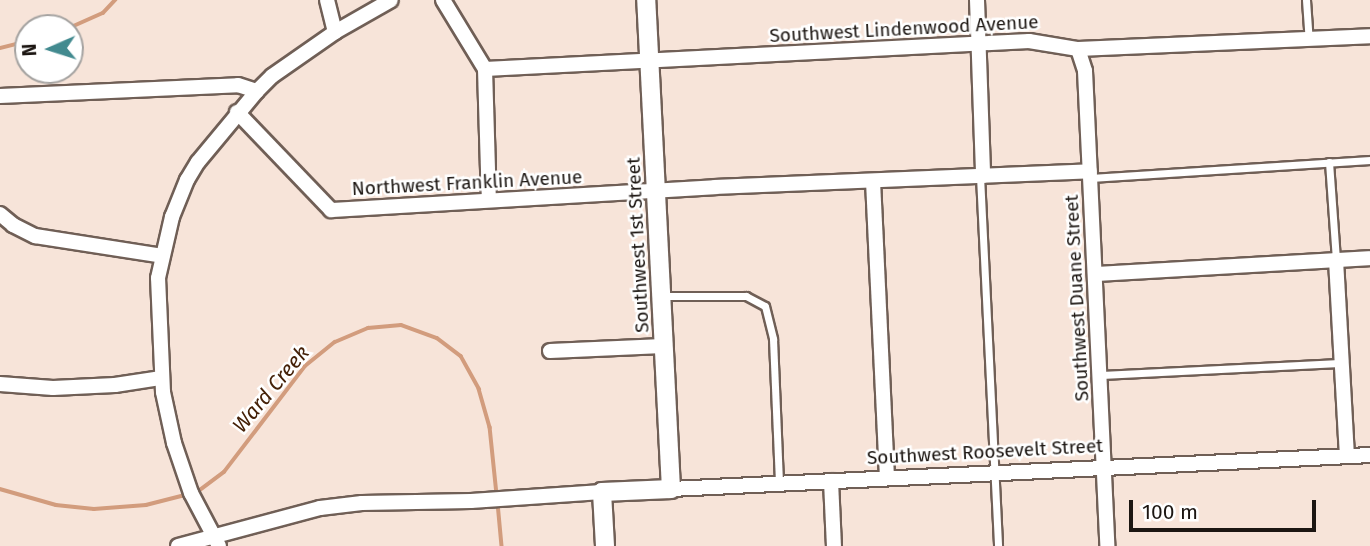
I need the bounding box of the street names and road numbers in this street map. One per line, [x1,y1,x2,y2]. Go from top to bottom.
street label: Southwest Lindenwood Avenue [769,11,1039,47]
street label: Southwest 1st Street [622,157,654,333]
street label: Northwest Franklin Avenue [351,166,583,200]
street label: Southwest Duane Street [1060,194,1094,402]
street label: Southwest Roosevelt Street [866,434,1104,470]

